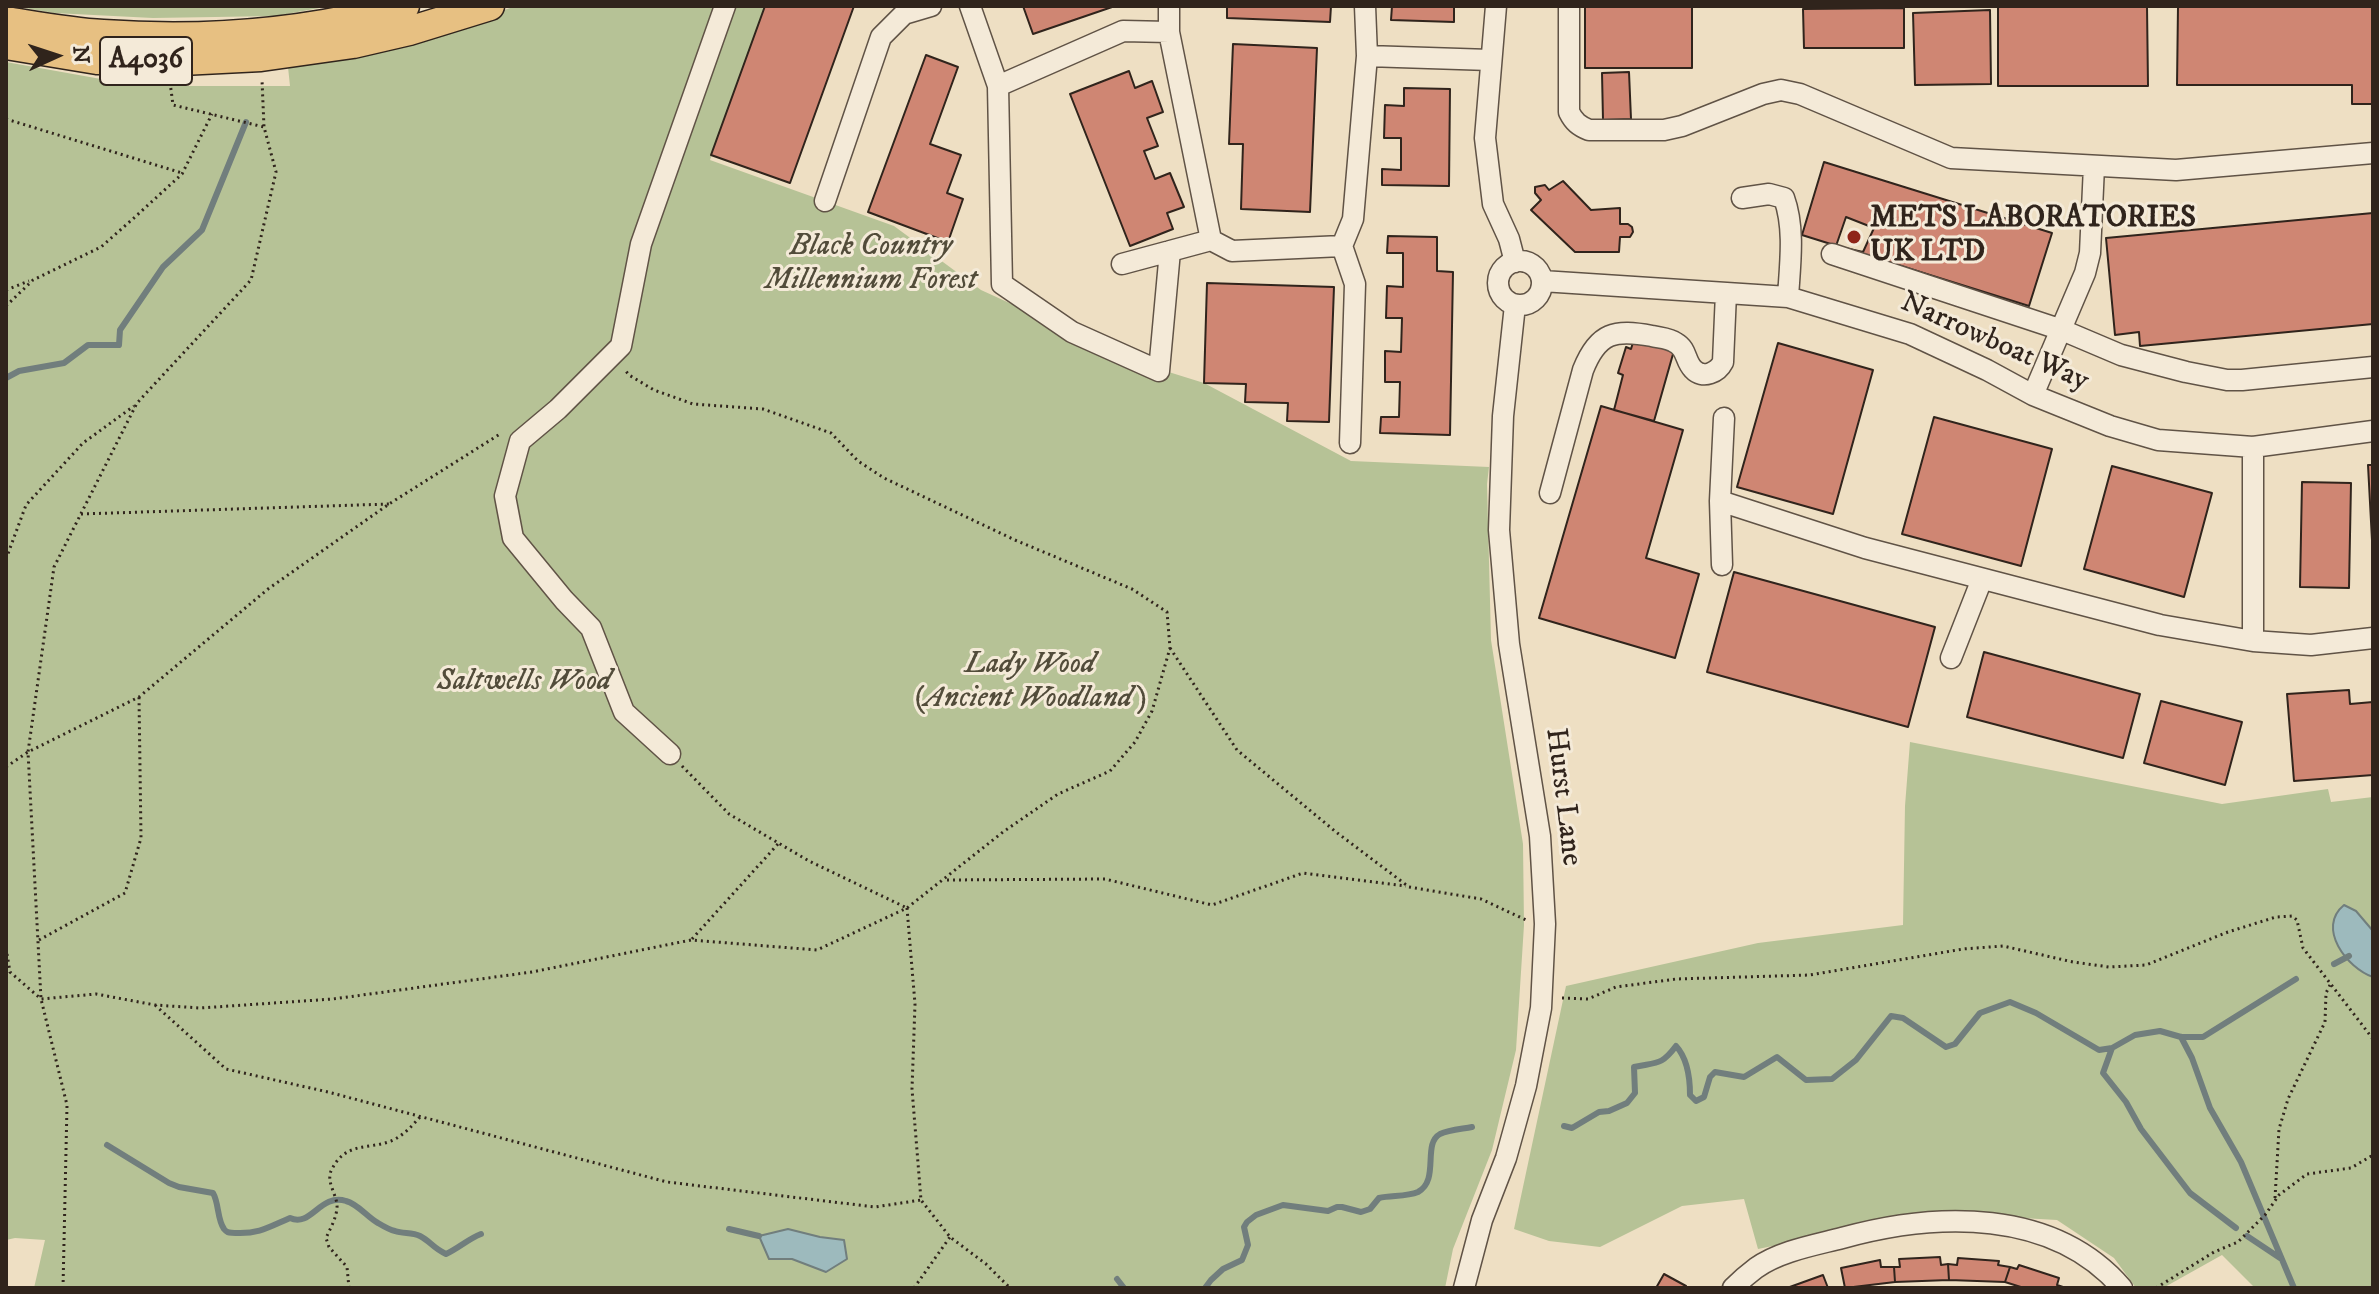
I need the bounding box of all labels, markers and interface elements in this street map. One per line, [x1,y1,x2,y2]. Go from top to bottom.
north arrow [16,16,96,96]
road number: A4036 [100,37,192,85]
text: N [67,45,94,64]
place label: METS LABORATORIES UK LTD [1870,202,2196,272]
marker: METS LABORATORIES UK LTD [1845,228,1863,246]
park label: Black Country Millennium Forest [765,230,977,300]
street label: Narrowboat Way [1894,285,2094,401]
park label: Lady Wood (Ancient Woodland) [914,648,1146,718]
park label: Saltwells Wood [437,665,611,701]
street label: Hurst Lane [1536,726,1588,868]

